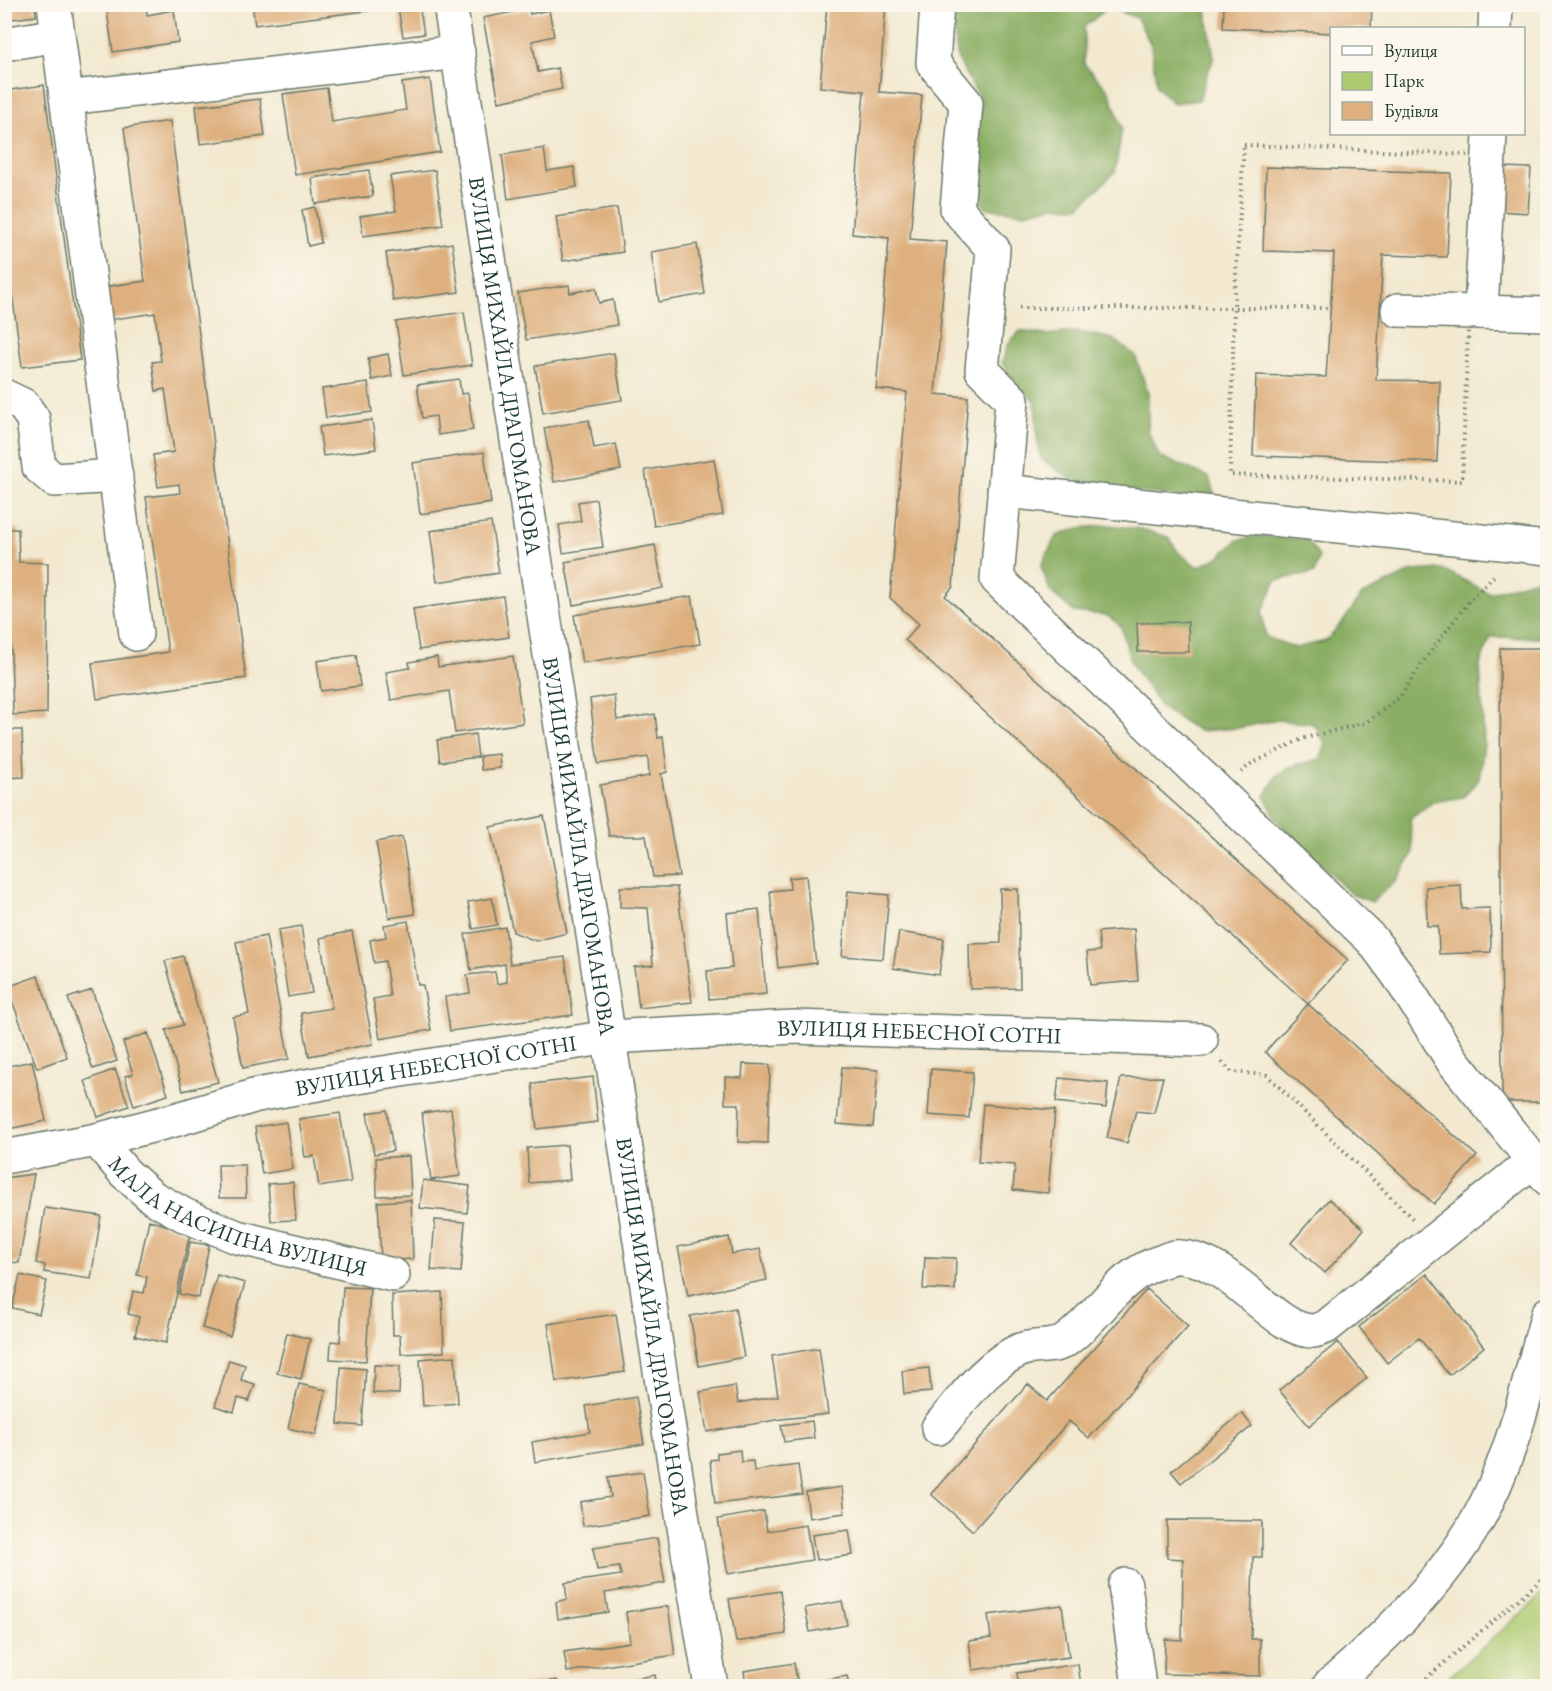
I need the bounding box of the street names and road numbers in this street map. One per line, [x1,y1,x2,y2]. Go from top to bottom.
street label: ВУЛИЦЯ МИХАЙЛА ДРАГОМАНОВА [462,175,549,558]
street label: ВУЛИЦЯ МИХАЙЛА ДРАГОМАНОВА [536,655,622,1038]
street label: ВУЛИЦЯ НЕБЕСНОЇ СОТНІ [776,1013,1062,1051]
street label: ВУЛИЦЯ НЕБЕСНОЇ СОТНІ [293,1028,579,1103]
street label: ВУЛИЦЯ МИХАЙЛА ДРАГОМАНОВА [609,1135,696,1519]
street label: МАЛА НАСИПНА ВУЛИЦЯ [102,1150,370,1283]

